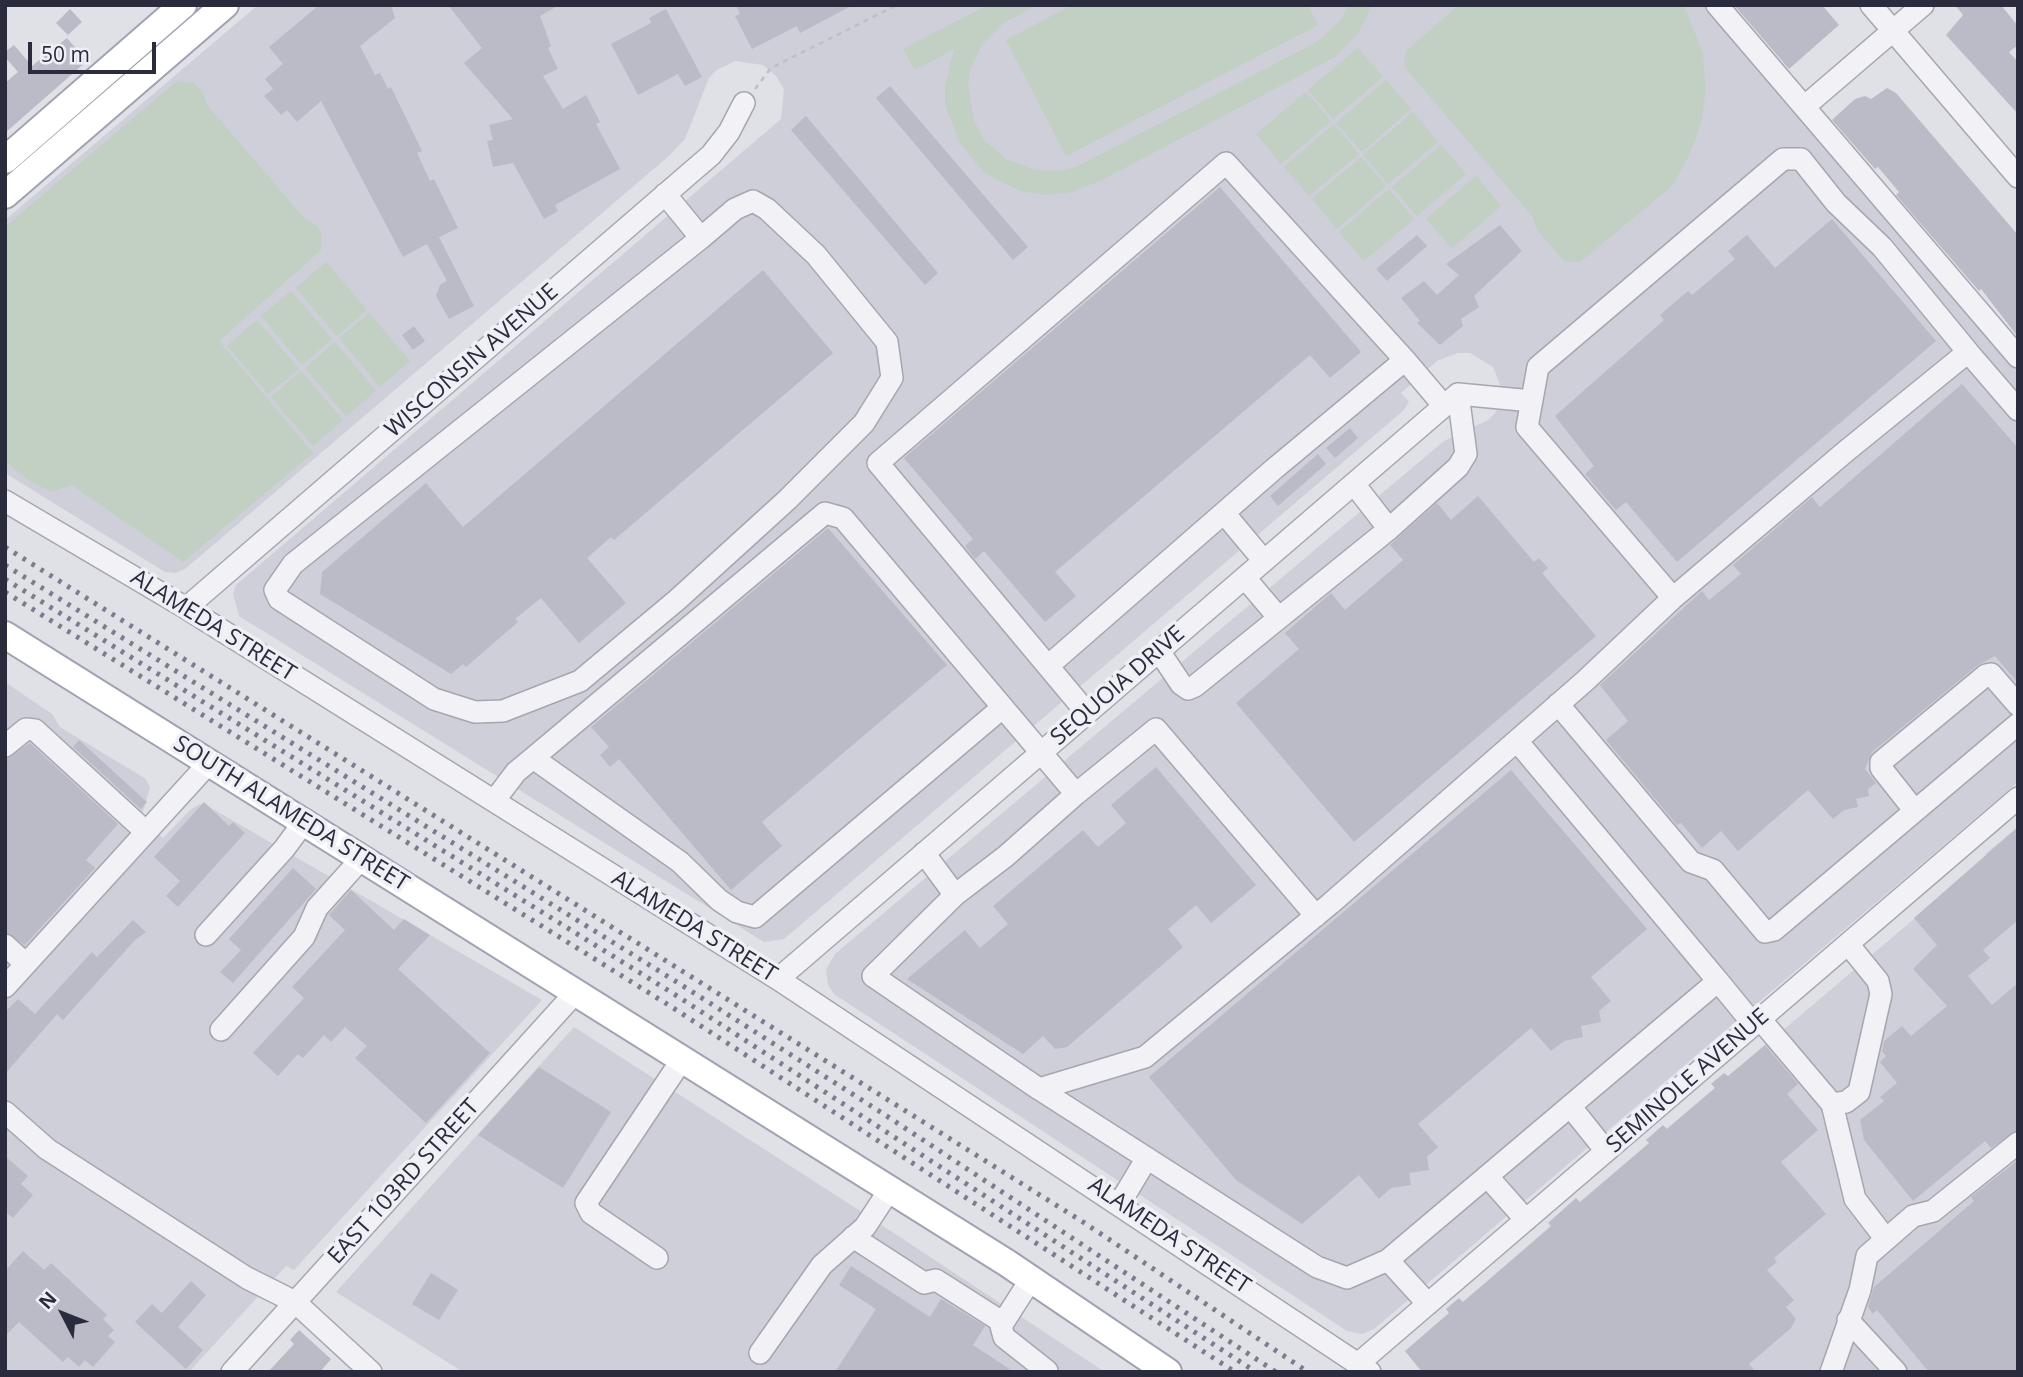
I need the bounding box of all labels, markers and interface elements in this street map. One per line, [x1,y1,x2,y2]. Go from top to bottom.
scale bar [32,28,159,72]
text: 50 m [41,40,90,68]
street label: WISCONSIN AVENUE [380,278,564,444]
street label: ALAMEDA STREET [125,564,301,688]
street label: SEQUOIA DRIVE [1045,620,1191,752]
street label: SOUTH ALAMEDA STREET [168,730,414,898]
street label: ALAMEDA STREET [606,865,782,989]
street label: SEMINOLE AVENUE [1601,1003,1775,1159]
street label: EAST 103RD STREET [323,1094,485,1270]
street label: ALAMEDA STREET [1083,1172,1255,1300]
north arrow [28,1279,98,1349]
text: N [33,1286,62,1314]

